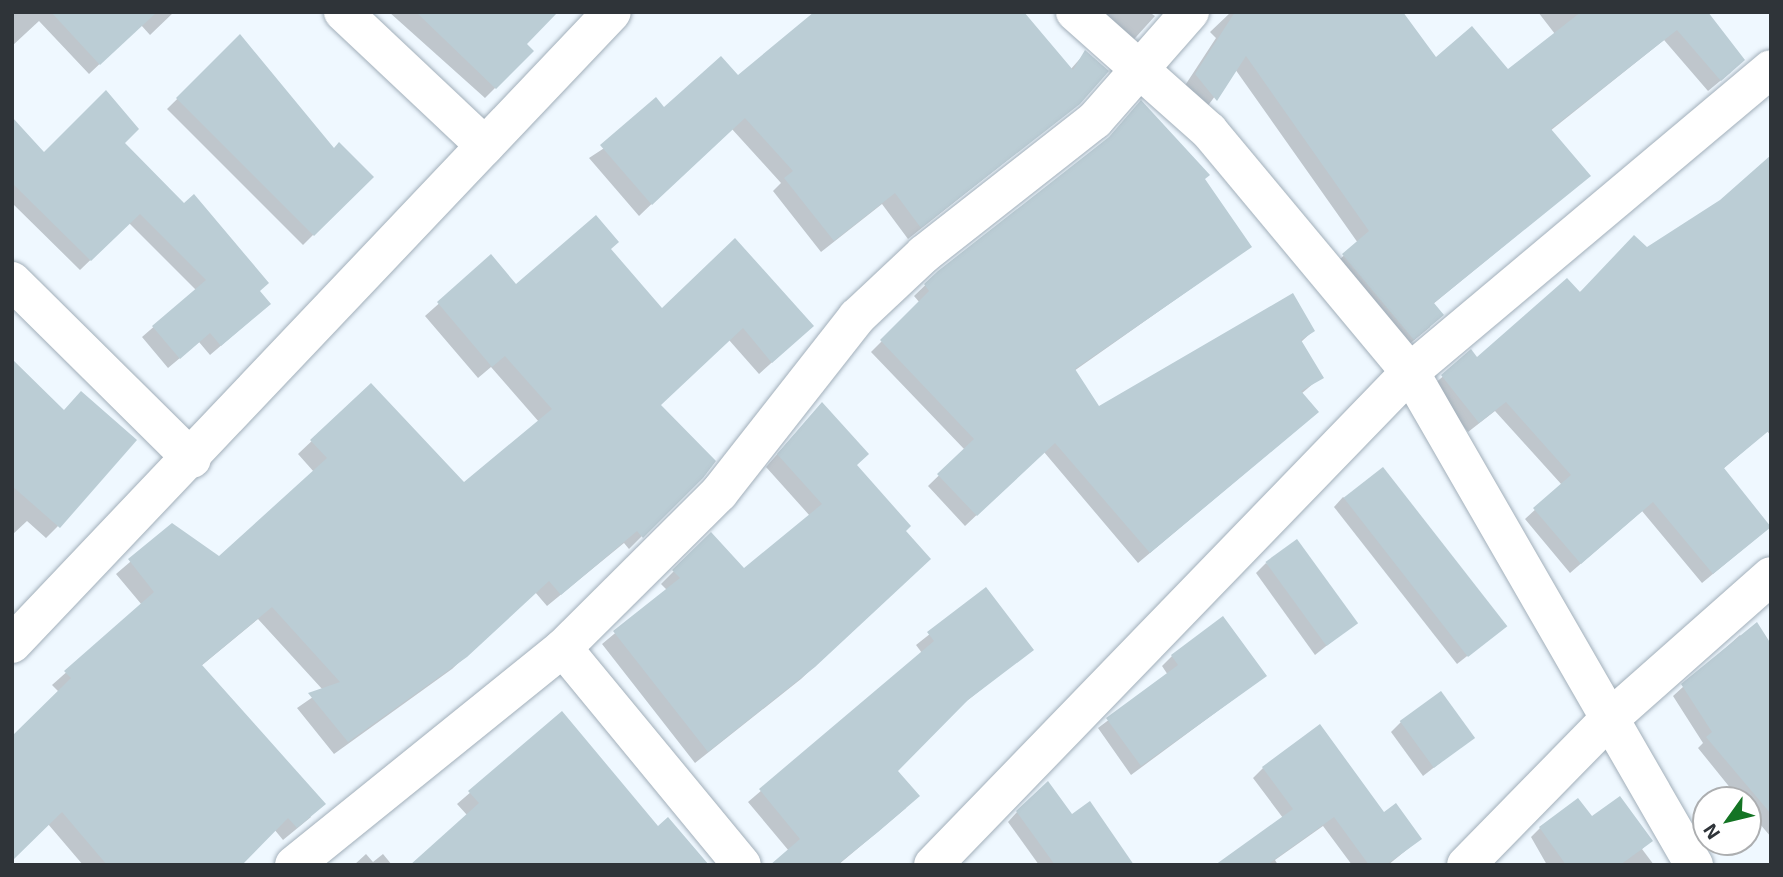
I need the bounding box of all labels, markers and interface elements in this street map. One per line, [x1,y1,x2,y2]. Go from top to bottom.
north arrow [1692,786,1762,856]
text: N [1697,820,1724,844]

